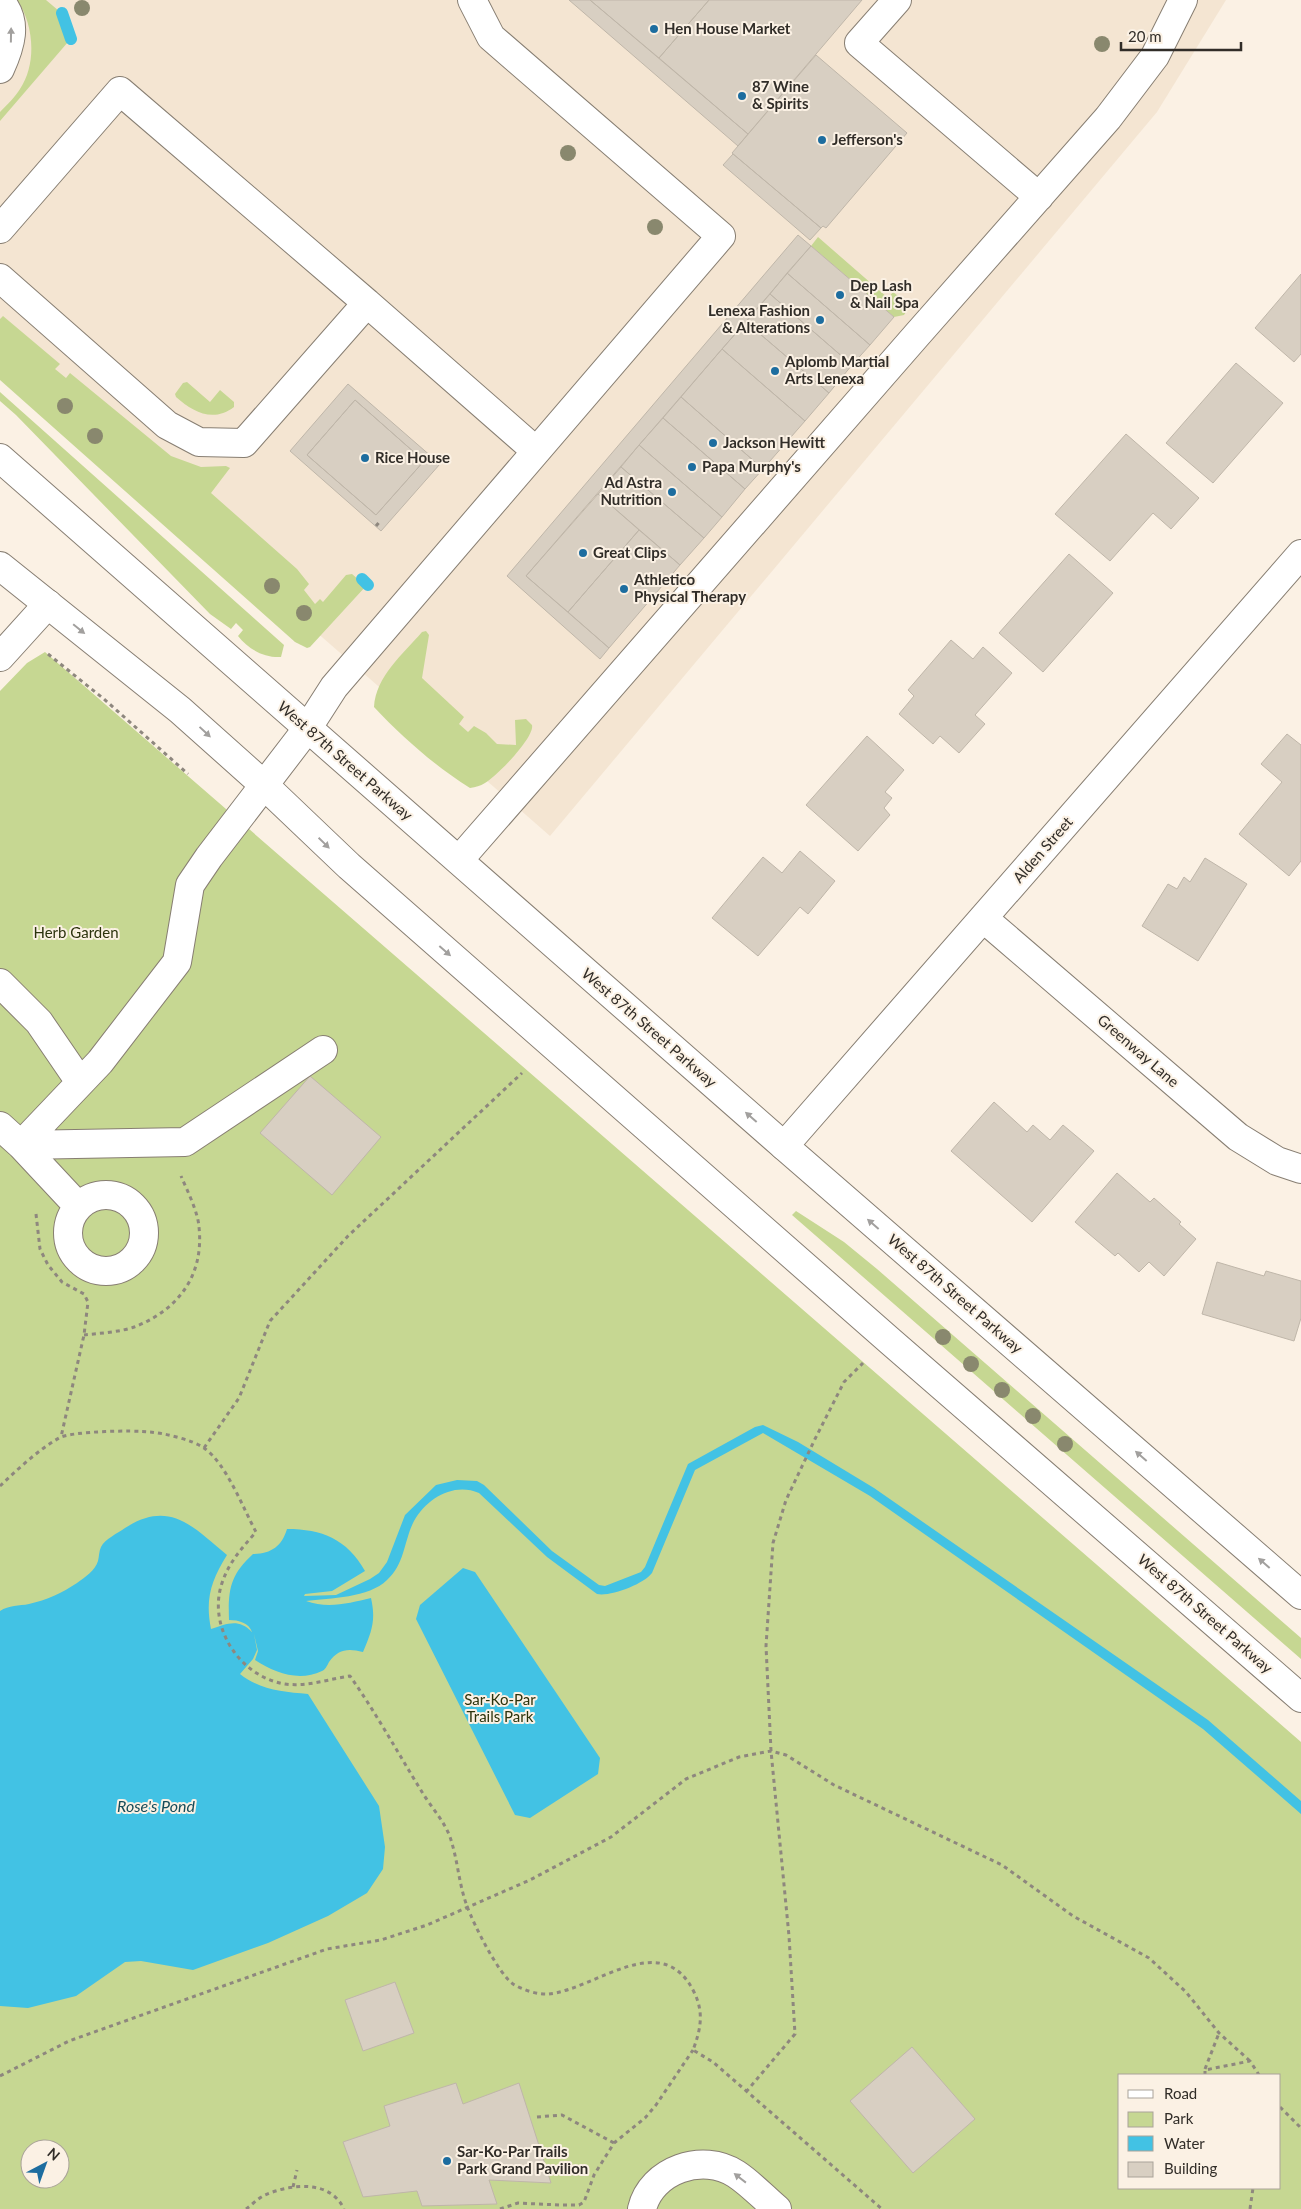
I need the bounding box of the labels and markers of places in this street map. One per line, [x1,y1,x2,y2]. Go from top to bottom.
place label: Hen House Market [664,19,791,37]
marker: Hen House Market [648,23,660,35]
place label: 87 Wine & Spirits [752,77,809,112]
marker: 87 Wine & Spirits [736,90,748,102]
place label: Jefferson's [832,130,903,148]
marker: Jefferson's [816,134,828,146]
place label: Dep Lash & Nail Spa [850,276,919,311]
marker: Dep Lash & Nail Spa [834,289,846,301]
place label: Lenexa Fashion & Alterations [708,301,810,336]
marker: Lenexa Fashion & Alterations [814,314,826,326]
place label: Aplomb Martial Arts Lenexa [784,352,889,387]
marker: Aplomb Martial Arts Lenexa [769,365,781,377]
place label: Jackson Hewitt [723,433,825,451]
marker: Jackson Hewitt [707,437,719,449]
place label: Rice House [375,448,450,466]
marker: Rice House [359,452,371,464]
place label: Papa Murphy's [702,457,801,475]
marker: Papa Murphy's [686,461,698,473]
place label: Ad Astra Nutrition [600,473,662,508]
marker: Ad Astra Nutrition [666,486,678,498]
place label: Great Clips [593,543,667,561]
marker: Great Clips [577,547,589,559]
place label: Athletico Physical Therapy [633,570,746,605]
marker: Athletico Physical Therapy [618,583,630,595]
place label: Sar-Ko-Par Trails Park Grand Pavilion [457,2142,588,2177]
marker: Sar-Ko-Par Trails Park Grand Pavilion [441,2155,453,2167]

